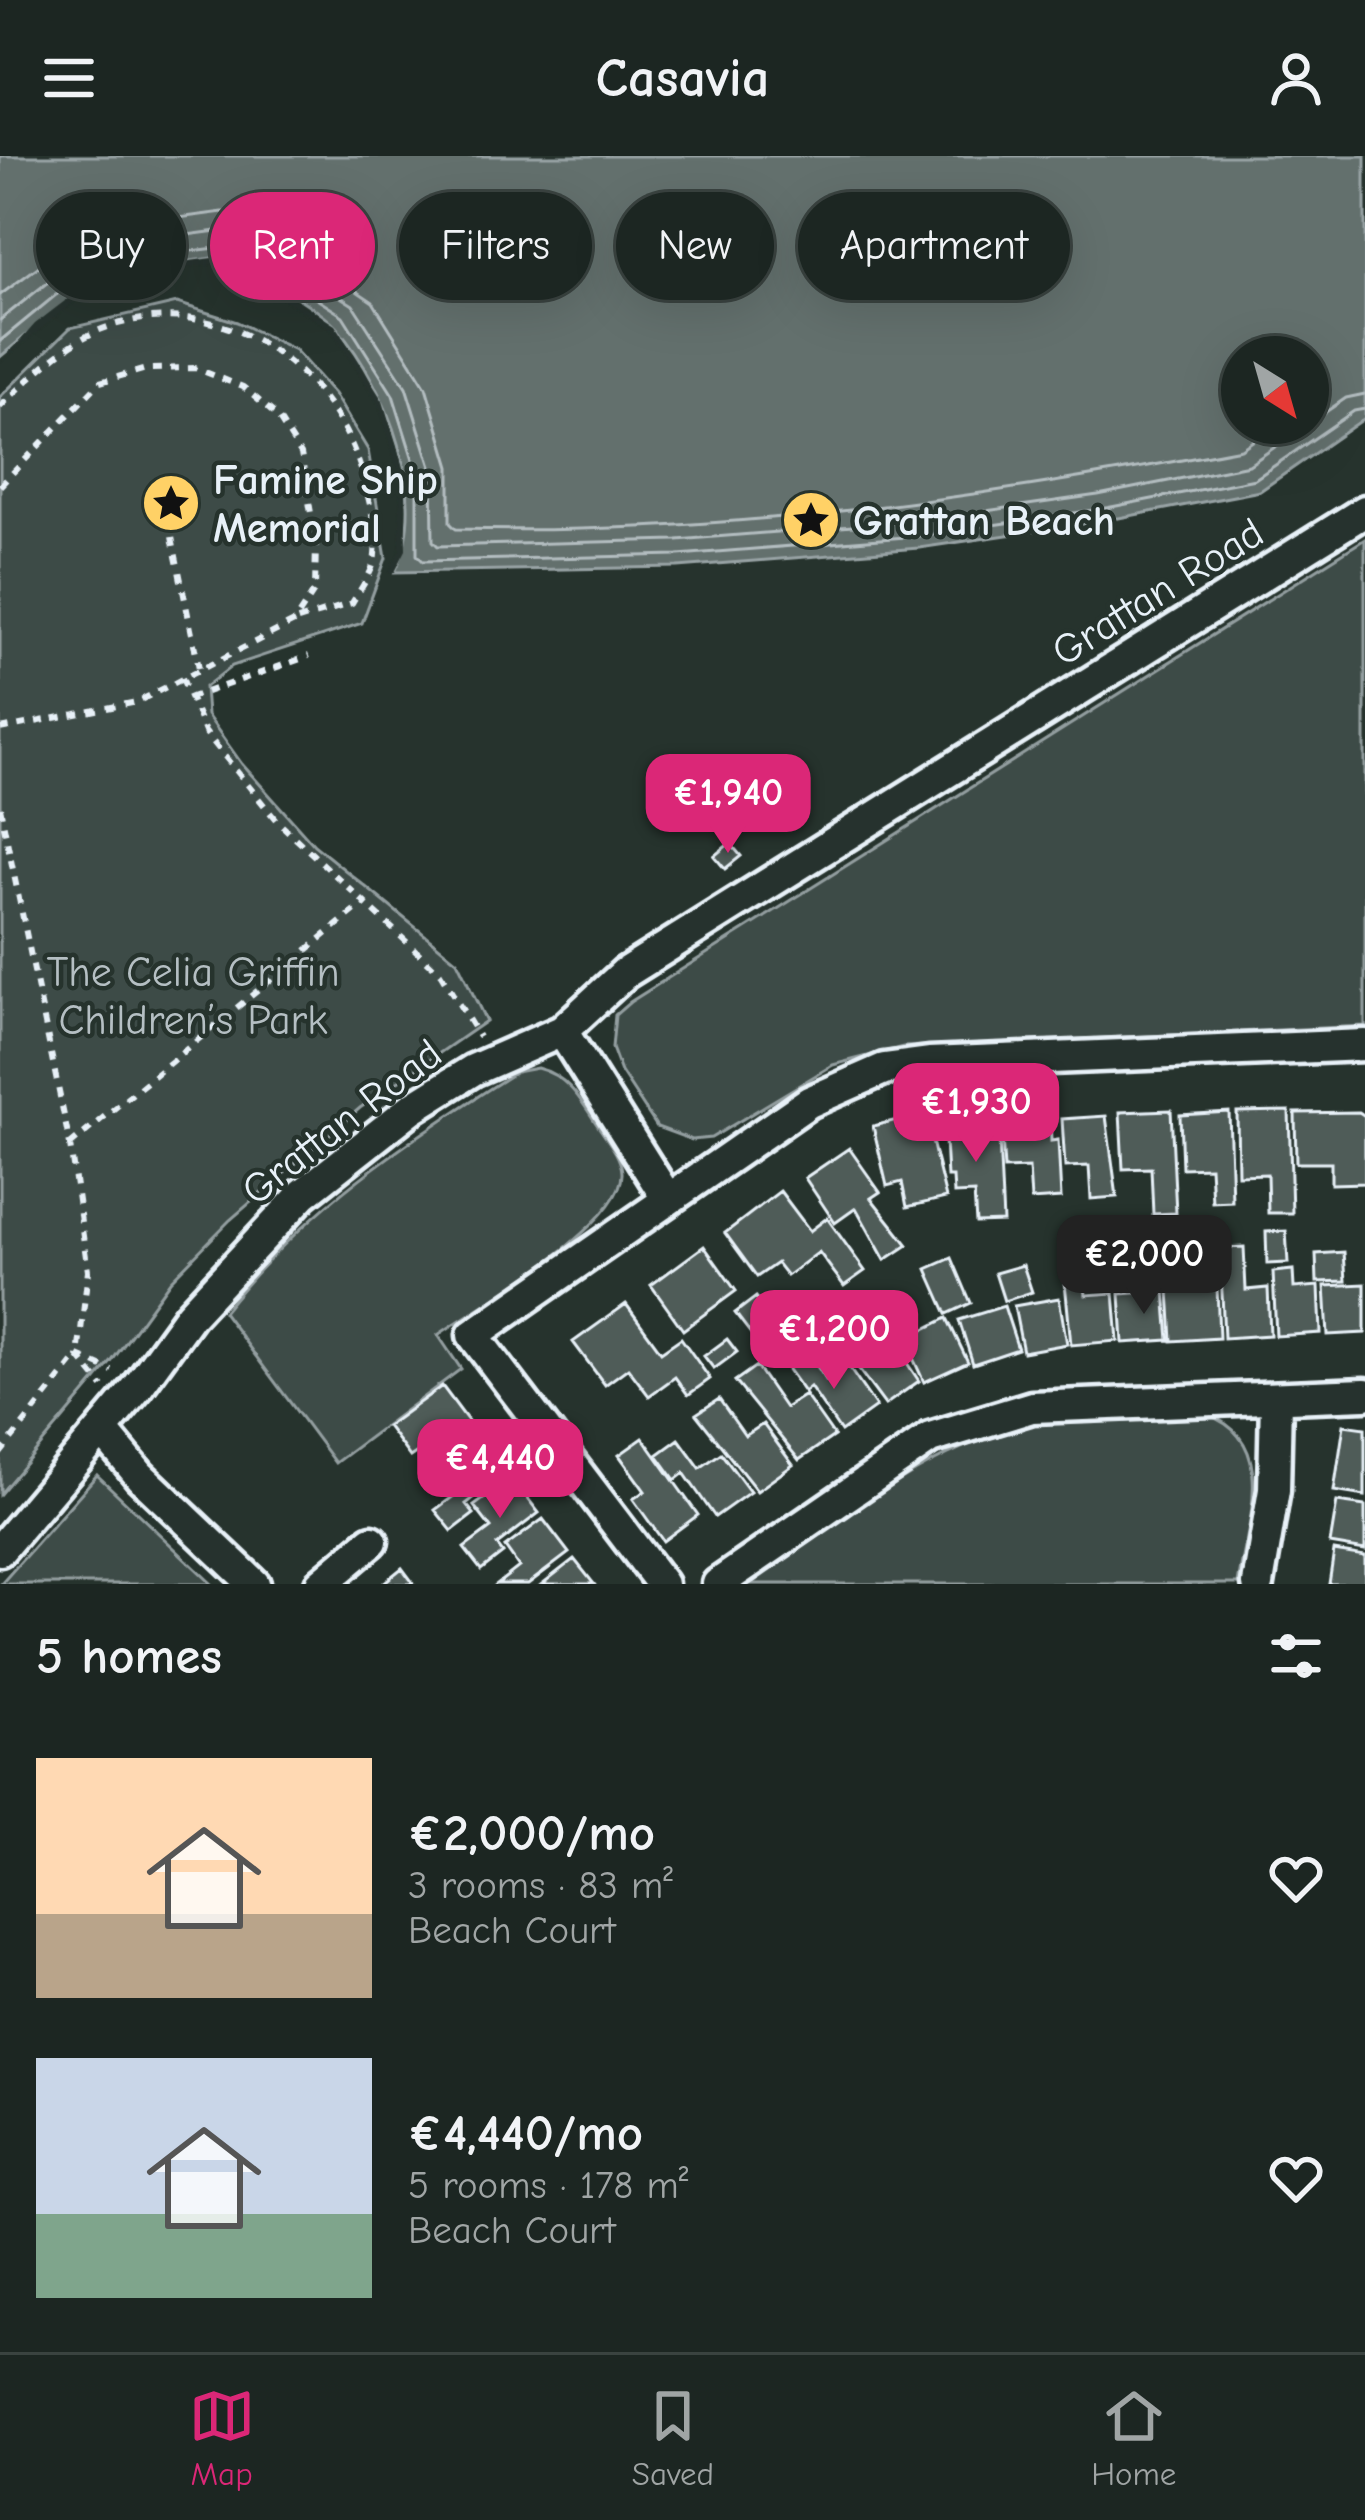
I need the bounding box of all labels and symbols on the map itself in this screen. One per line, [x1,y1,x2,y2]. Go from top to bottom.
north arrow [1221,336,1329,444]
place label: Famine Ship Memorial [213,456,438,553]
place icon: Famine Ship Memorial [140,472,202,534]
place icon: Grattan Beach [780,489,842,551]
place label: Grattan Beach [853,497,1115,546]
street label: Grattan Road [1043,508,1273,677]
pin: €1,940 [630,754,826,856]
park label: The Celia Griffin Children’s Park [46,948,340,1045]
street label: Grattan Road [232,1029,452,1215]
pin: €1,930 [878,1063,1074,1165]
pin: €2,000 [1046,1215,1242,1317]
pin: €1,200 [736,1290,932,1392]
pin: €4,440 [402,1419,598,1521]

